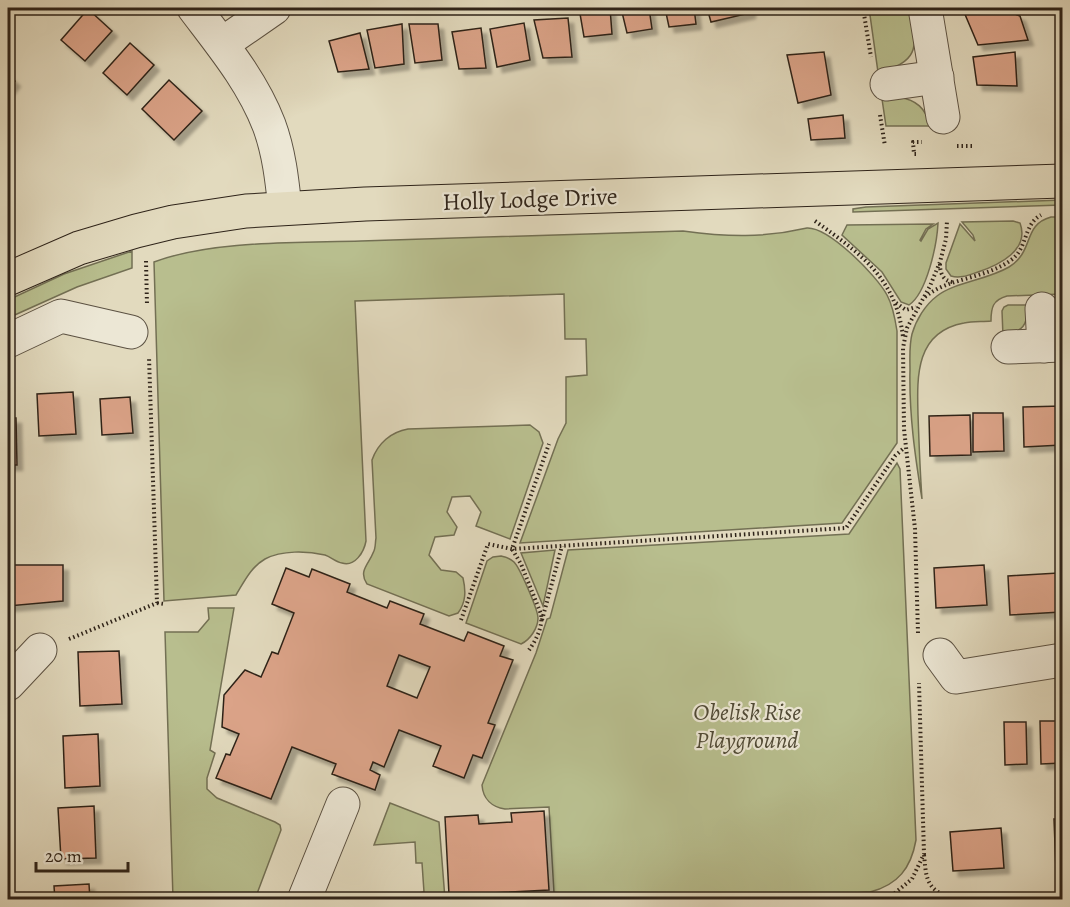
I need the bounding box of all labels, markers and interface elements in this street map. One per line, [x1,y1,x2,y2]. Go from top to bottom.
street label: Holly Lodge Drive [442,180,618,218]
park label: Obelisk Rise Playground [693,696,801,756]
scale bar [36,835,128,873]
text: 20 m [45,844,82,868]

